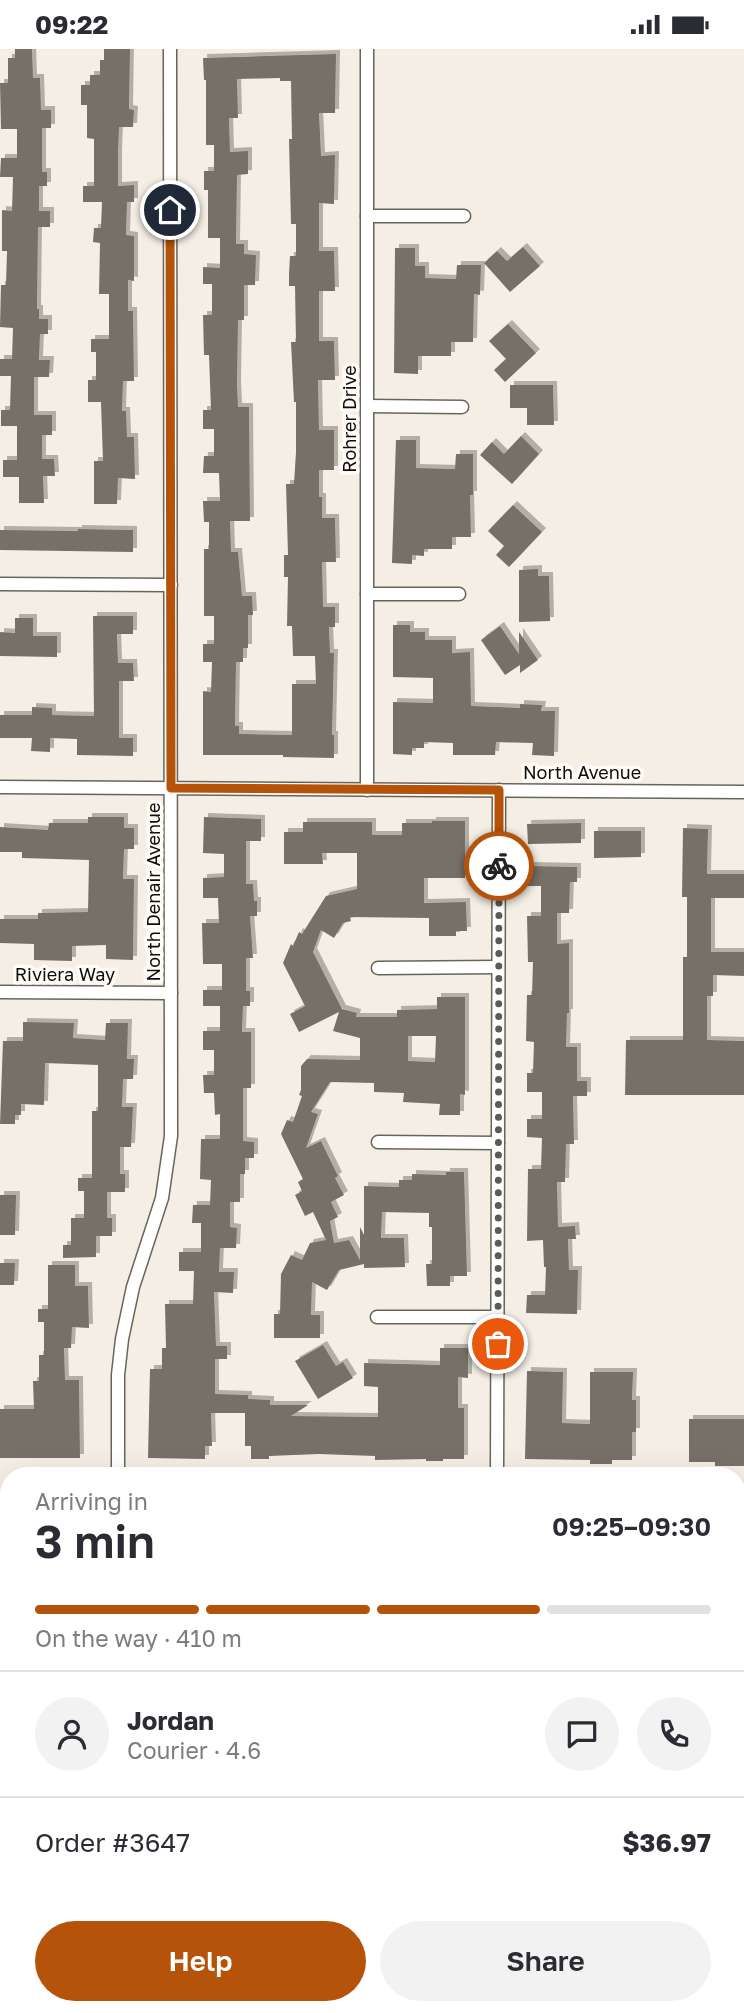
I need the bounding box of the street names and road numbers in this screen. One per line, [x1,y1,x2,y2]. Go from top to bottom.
street label: Rohrer Drive [338,365,360,473]
street label: North Avenue [523,761,641,783]
street label: North Denair Avenue [142,803,164,981]
street label: Riviera Way [15,963,115,985]

